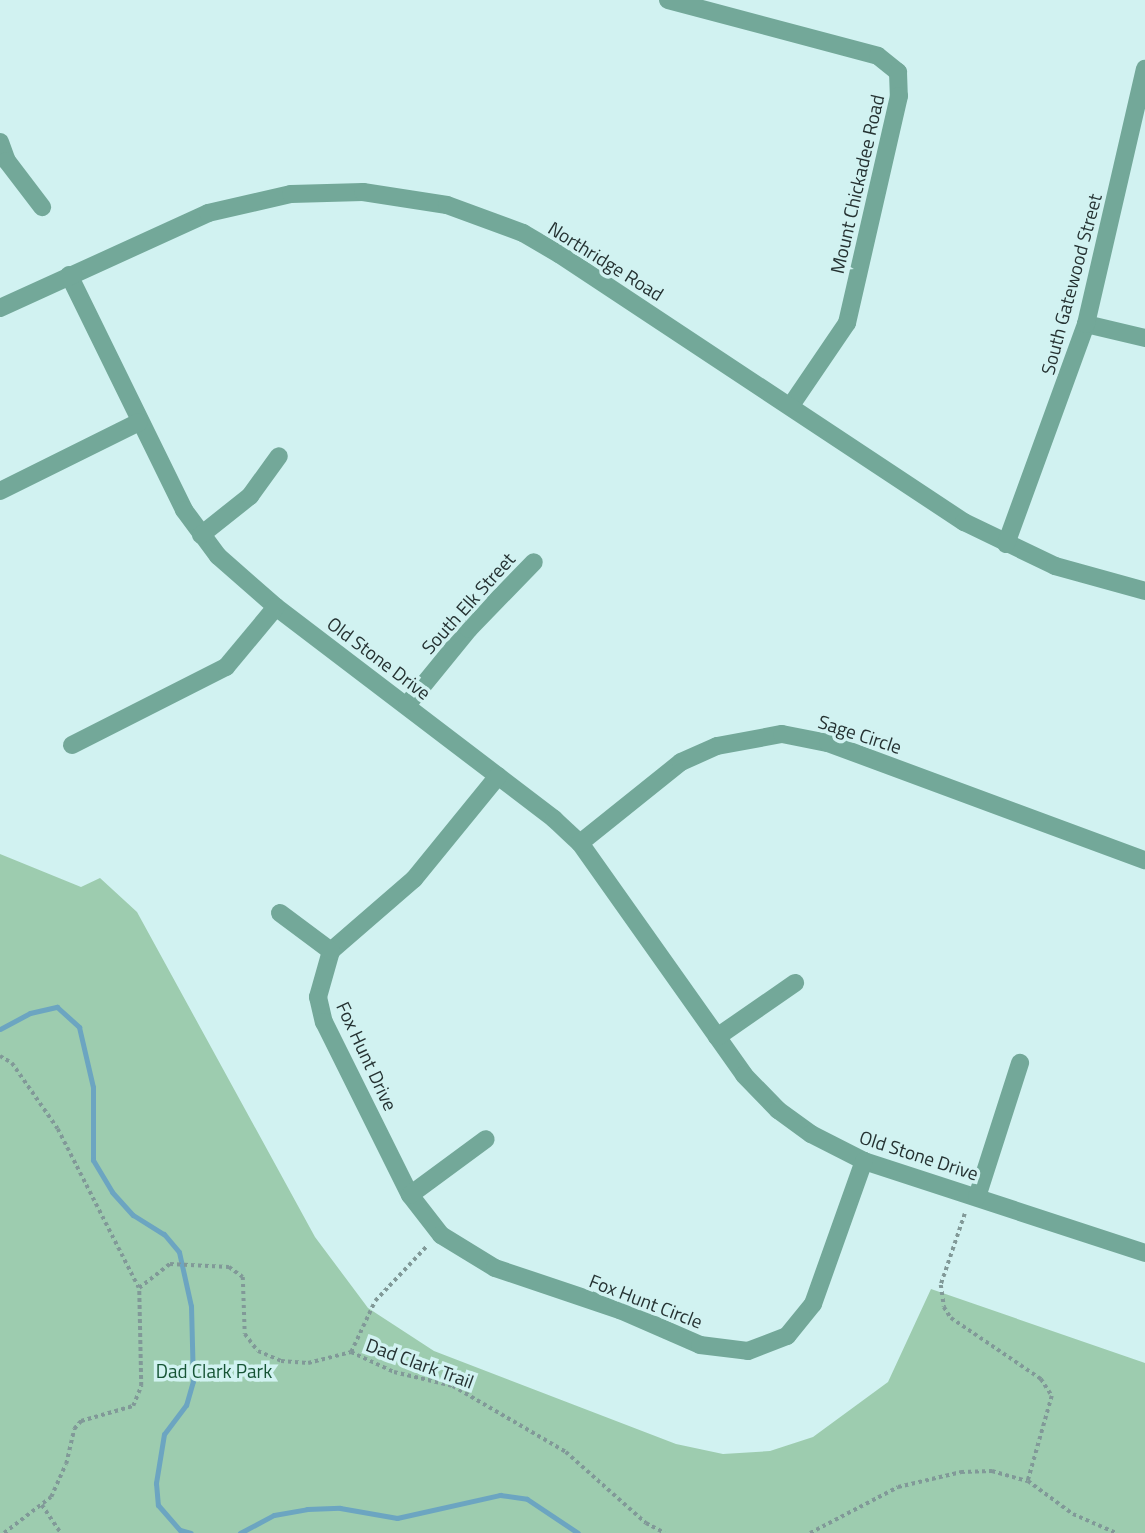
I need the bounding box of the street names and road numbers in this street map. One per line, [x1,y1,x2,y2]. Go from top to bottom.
street label: Mount Chickadee Road [825,92,889,276]
street label: South Gatewood Street [1036,191,1106,377]
street label: Northridge Road [544,216,668,306]
street label: South Elk Street [416,548,520,658]
street label: Old Stone Drive [323,612,435,704]
street label: Sage Circle [815,710,905,758]
street label: Fox Hunt Drive [332,998,402,1114]
street label: Old Stone Drive [857,1125,981,1185]
street label: Fox Hunt Circle [586,1269,706,1333]
street label: Dad Clark Trail [363,1333,477,1393]

